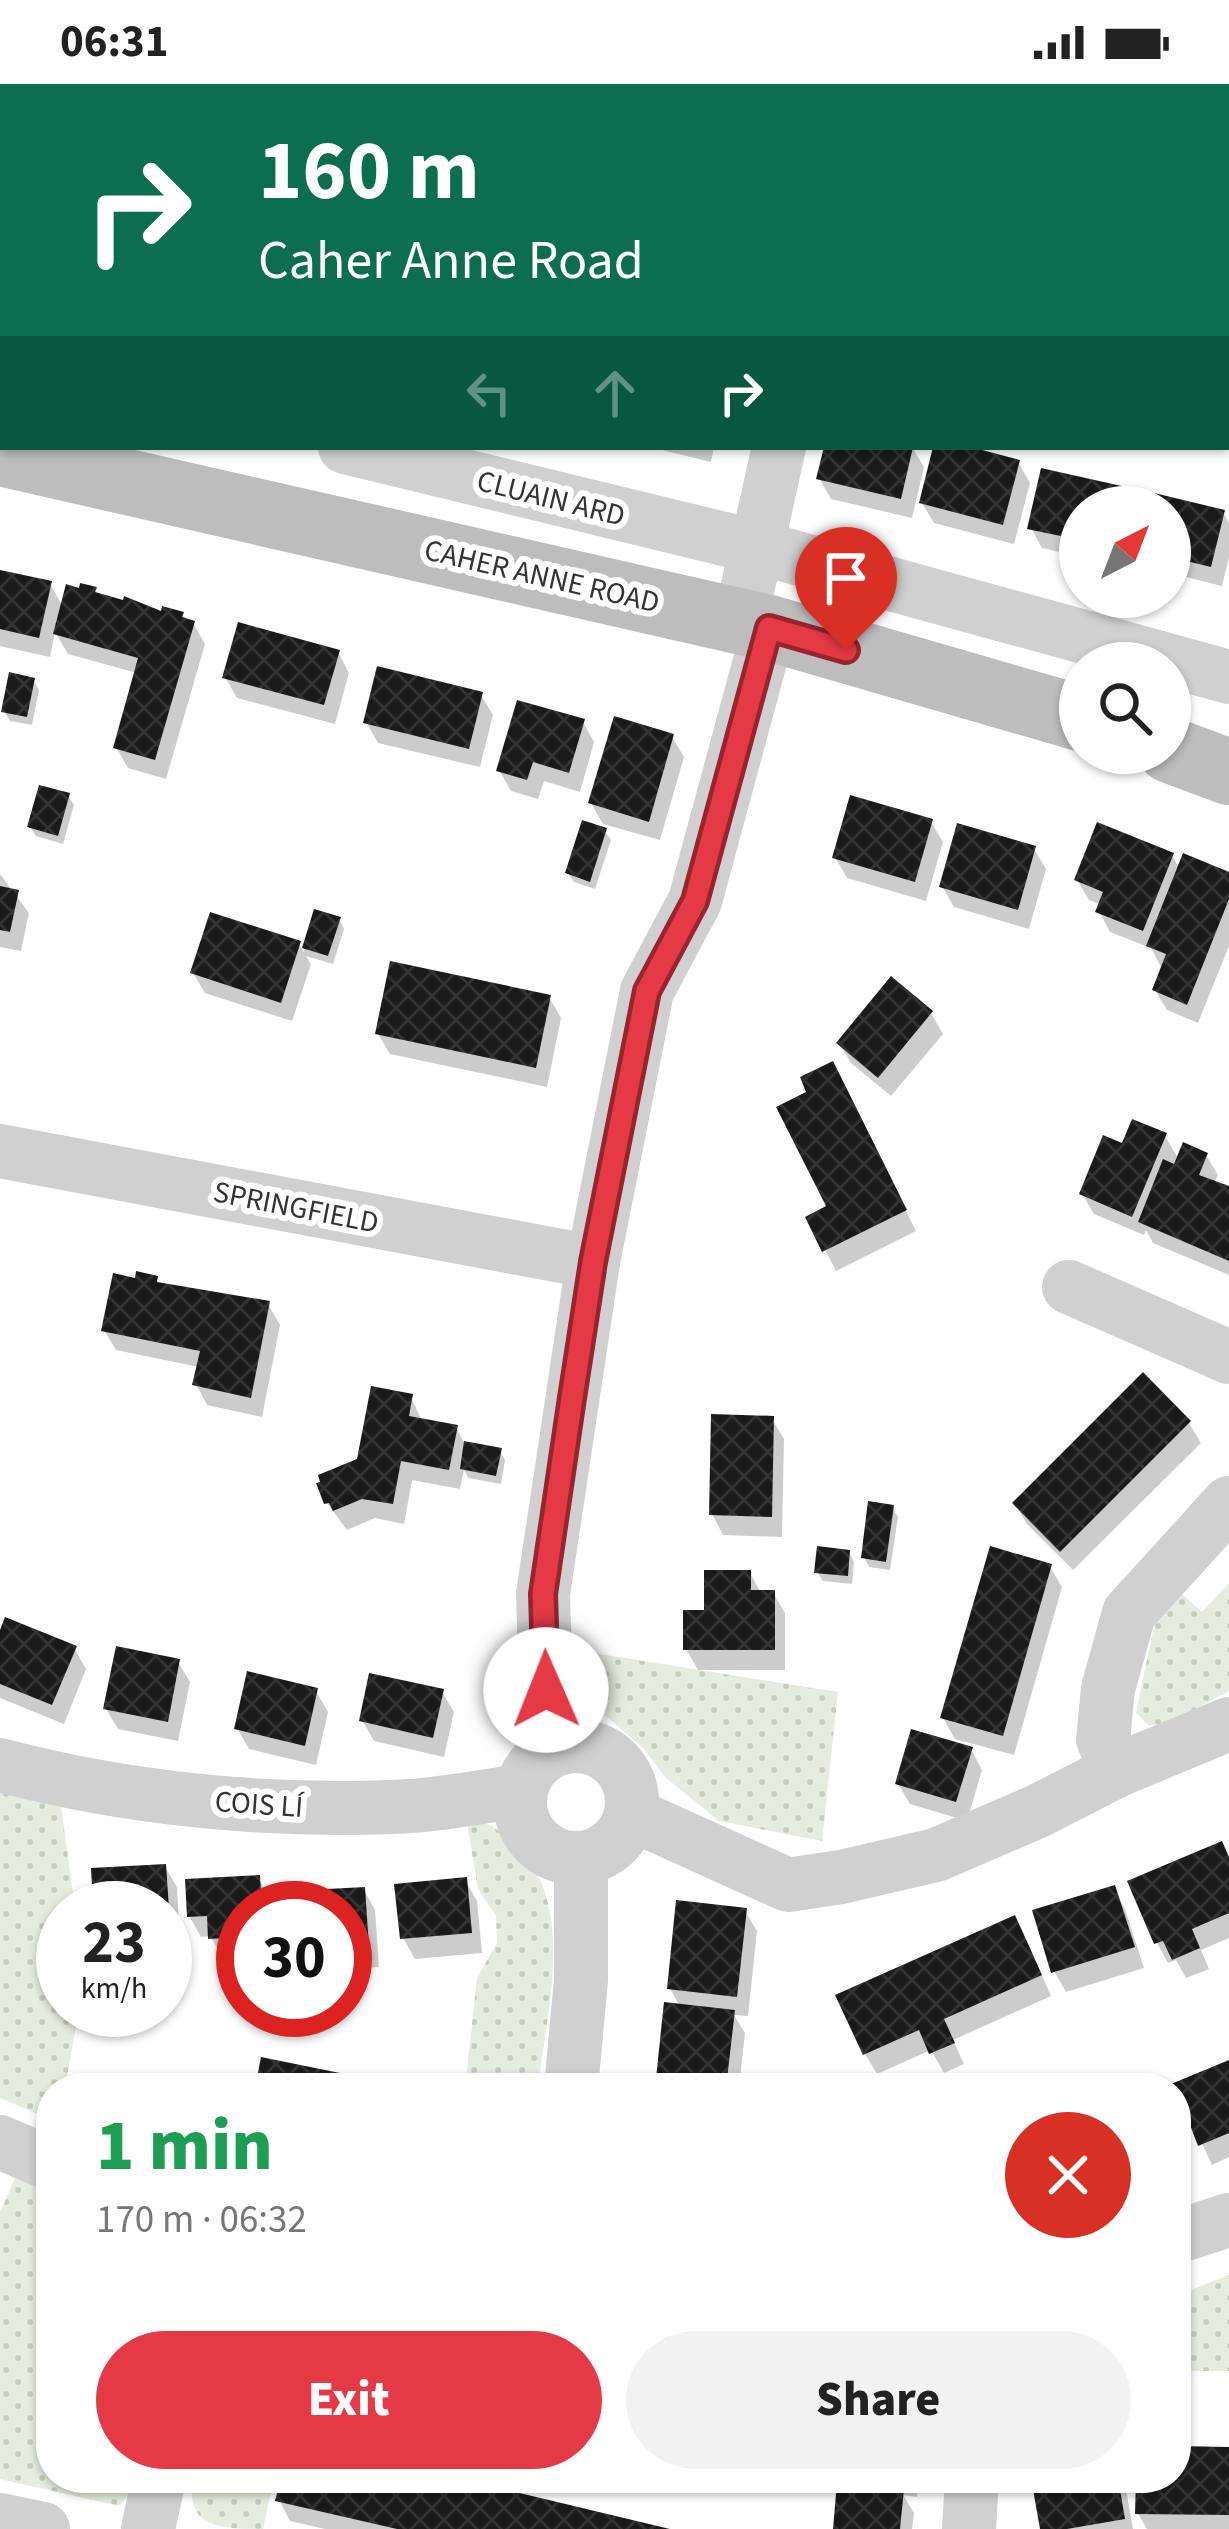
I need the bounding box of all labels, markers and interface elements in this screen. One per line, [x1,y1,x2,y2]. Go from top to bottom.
text: 06:31 [60,10,169,74]
text: 160 m [258,112,480,232]
icon: right [60,132,216,288]
text: Caher Anne Road [258,223,644,300]
icon: left [456,360,522,426]
icon: ahead [582,360,648,426]
icon: right [708,360,774,426]
street label: CLUAIN ARD [472,459,629,538]
north arrow [1059,486,1191,618]
map controls [1059,486,1191,774]
pin [795,527,897,650]
street label: CAHER ANNE ROAD [420,529,664,624]
icon: arrive [813,545,879,611]
button: search [1059,642,1191,774]
street label: SPRINGFIELD [210,1170,382,1245]
position arrow [483,1627,609,1753]
street label: COIS LÍ [213,1780,306,1829]
speed limit sign: 30 [216,1881,372,2037]
text: 23 [82,1901,146,1986]
text: km/h [81,1967,147,2010]
text: 1 min [96,2095,273,2198]
button: close [1005,2112,1131,2238]
text: 170 m · 06:32 [96,2192,307,2248]
button: Exit [96,2331,602,2469]
button: Share [626,2331,1131,2469]

